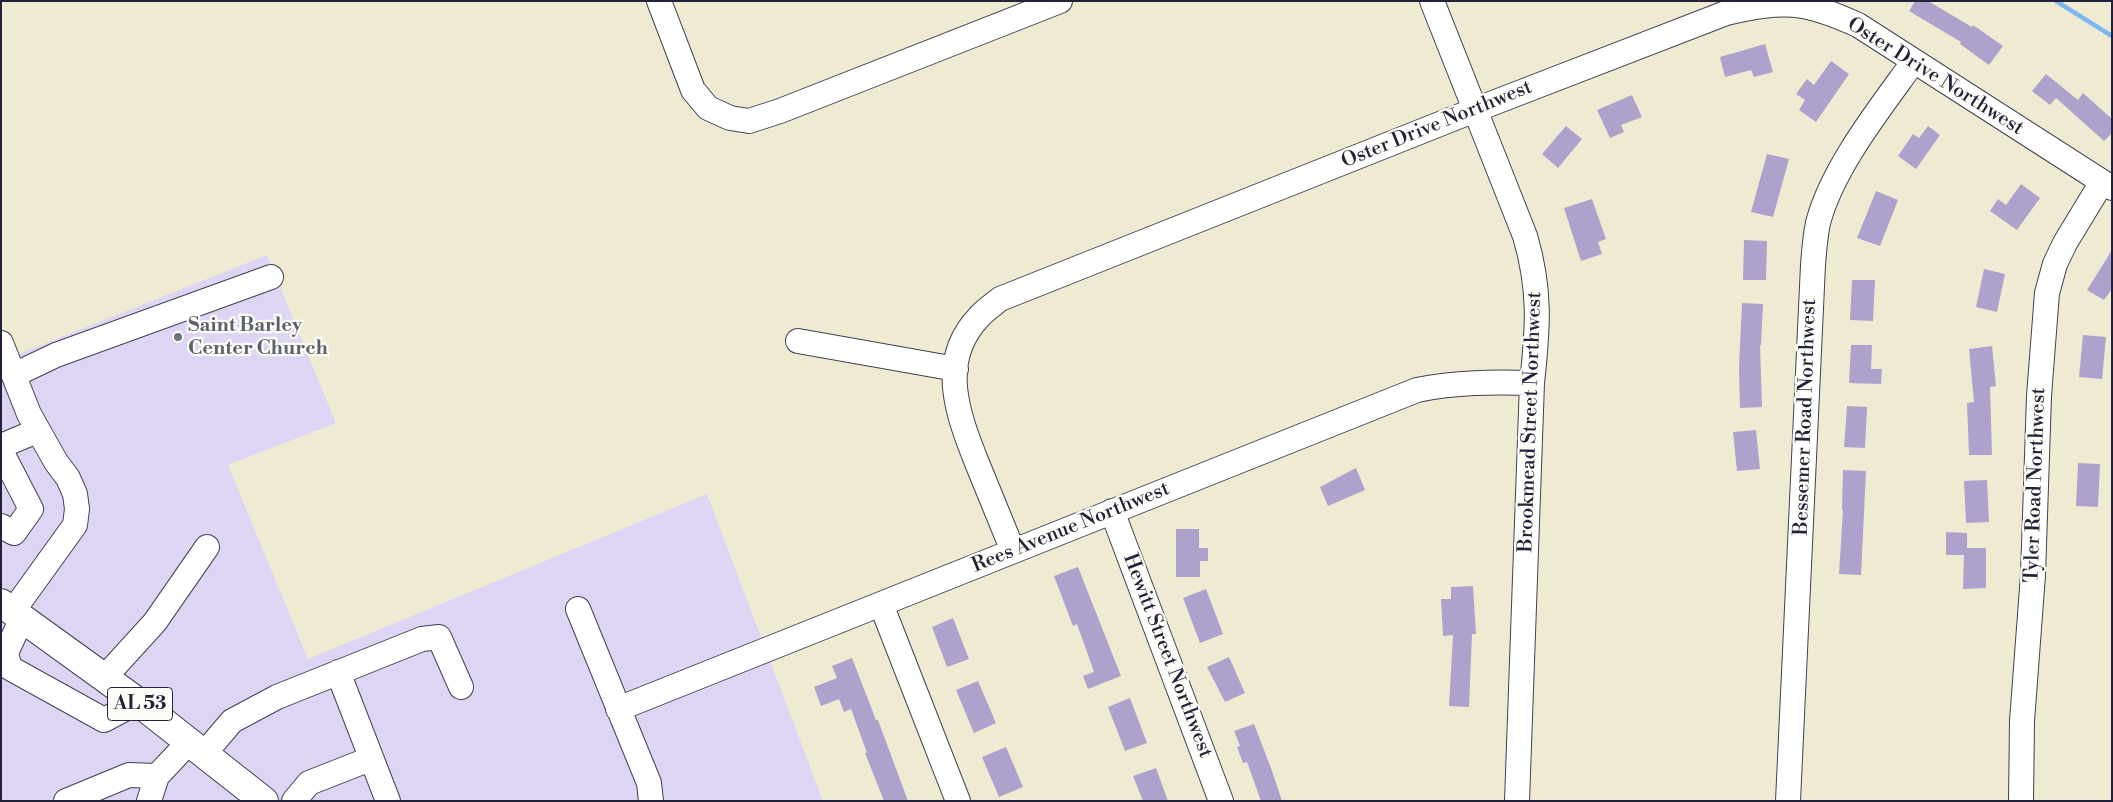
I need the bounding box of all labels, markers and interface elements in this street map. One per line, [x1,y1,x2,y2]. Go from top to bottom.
street label: Oster Drive Northwest [1842,13,2028,141]
street label: Oster Drive Northwest [1338,76,1536,174]
street label: Brookmead Street Northwest [1514,291,1548,553]
street label: Bessemer Road Northwest [1790,298,1822,536]
place label: Saint Barley Center Church [188,314,328,361]
marker: Saint Barley Center Church [172,331,184,343]
street label: Tyler Road Northwest [2021,387,2051,583]
street label: Rees Avenue Northwest [969,477,1173,579]
street label: Hewitt Street Northwest [1117,550,1217,762]
road number: AL 53 [108,688,172,721]

